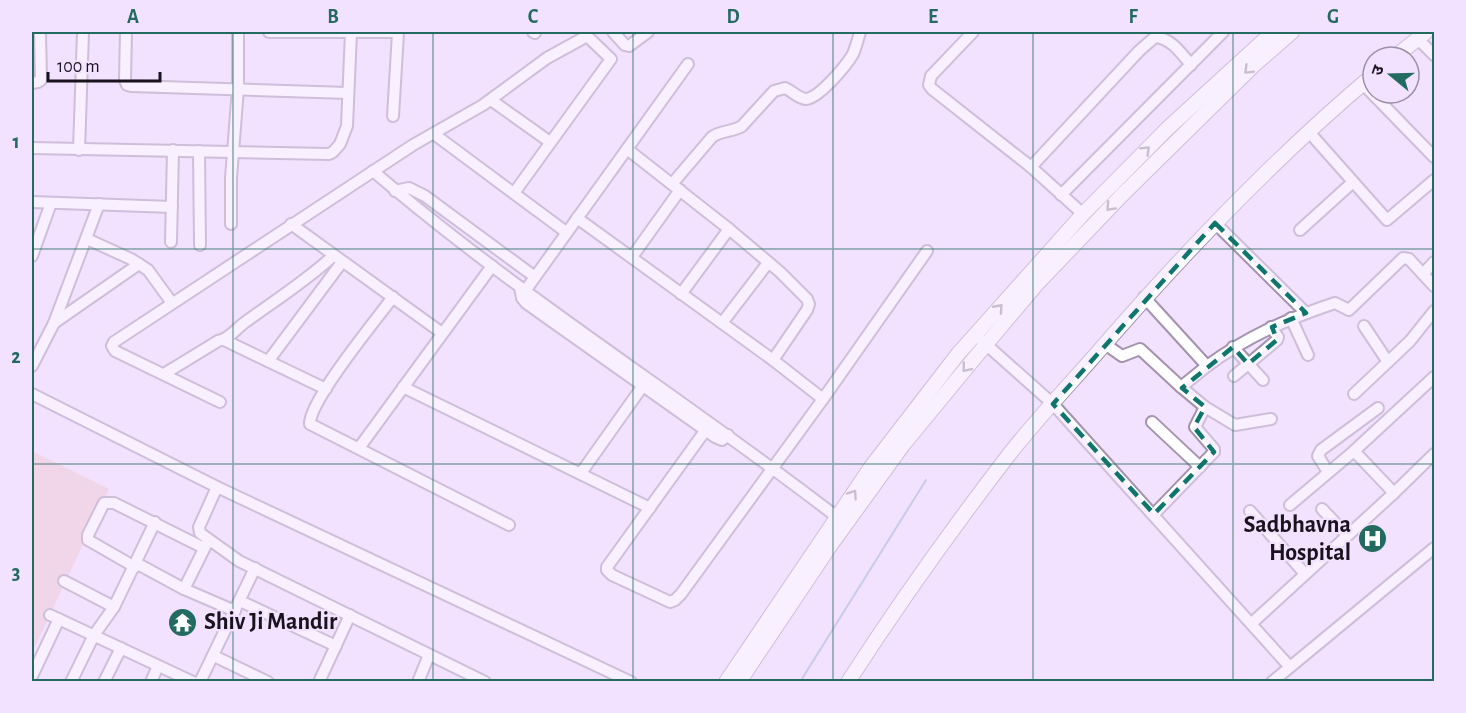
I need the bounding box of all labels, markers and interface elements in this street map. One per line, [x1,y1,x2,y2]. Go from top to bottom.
text: A [127,7,139,27]
text: B [327,7,339,27]
text: C [528,7,539,27]
text: D [726,7,740,27]
text: E [928,7,938,27]
text: F [1128,7,1138,27]
text: G [1327,7,1339,27]
scale bar [48,45,160,83]
north arrow [1361,45,1421,105]
text: 100 m [57,58,100,76]
one-way arrow [1245,63,1255,74]
text: उ [1369,63,1387,77]
text: 1 [12,132,20,152]
one-way arrow [1140,146,1150,157]
one-way arrow [1106,201,1117,211]
one-way arrow [992,304,1003,315]
text: 2 [11,347,21,367]
one-way arrow [962,361,973,372]
one-way arrow [846,490,857,501]
place label: Sadbhavna Hospital [1244,513,1351,565]
hospital icon: Sadbhavna Hospital [1356,523,1388,555]
text: 3 [12,563,20,583]
temple icon: Shiv Ji Mandir [167,606,199,638]
place label: Shiv Ji Mandir [204,610,338,634]

